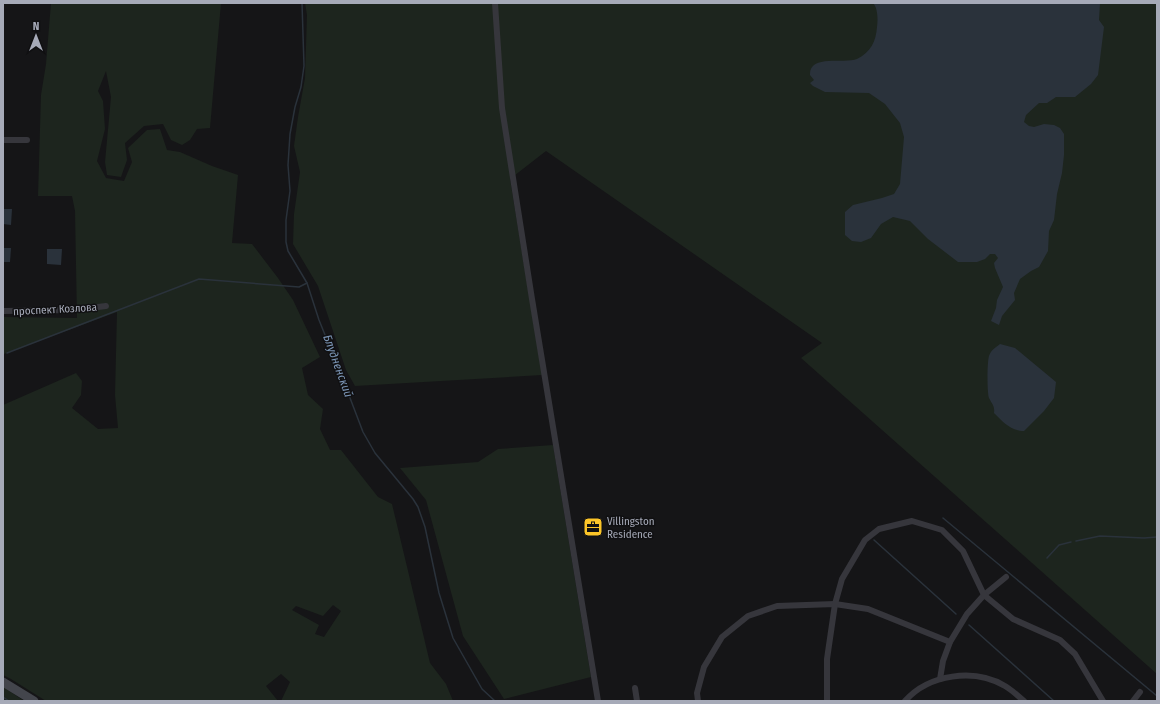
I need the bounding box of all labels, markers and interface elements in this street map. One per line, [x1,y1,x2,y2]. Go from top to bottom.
north arrow [16,16,56,56]
text: N [33,20,39,33]
street label: проспект Козлова [13,301,97,318]
water label: Блудненский [320,333,356,399]
place label: Villingston Residence [607,515,655,541]
office icon: Villingston Residence [582,516,604,538]

